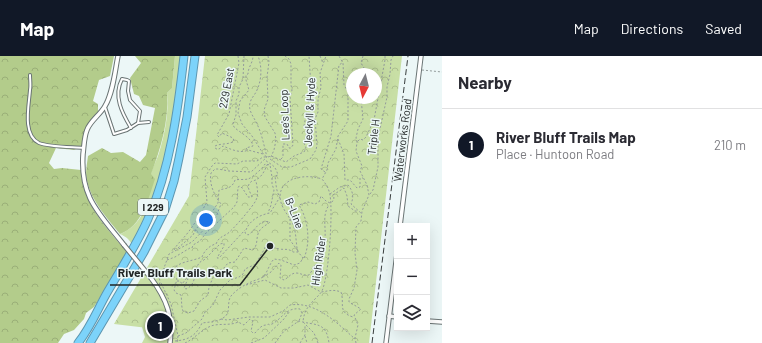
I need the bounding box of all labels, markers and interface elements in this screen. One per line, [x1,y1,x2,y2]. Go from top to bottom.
text: Map [20,17,54,40]
text: Map [574,20,599,37]
text: Directions [621,20,683,37]
text: Saved [705,20,742,37]
street label: 229 East [216,66,236,110]
north arrow [346,68,382,104]
text: Nearby [458,72,512,92]
street label: Jeckyll & Hyde [301,77,317,147]
street label: Lee's Loop [277,89,291,141]
street label: Waterworks Road [390,98,414,182]
street label: Triple H [364,118,382,156]
text: River Bluff Trails Map [496,128,636,146]
text: 1 [469,137,473,153]
text: 210 m [714,137,746,153]
text: Place · Huntoon Road [496,146,614,162]
street label: B-Line [283,196,307,230]
road number: I 229 [138,199,168,215]
your location [196,210,216,230]
map controls [394,223,430,331]
button: + [394,223,430,259]
street label: High Rider [308,236,328,286]
button: − [394,259,430,295]
callout: River Bluff Trails Park [110,261,240,285]
text: River Bluff Trails Park [118,265,233,279]
button: layers [394,295,430,331]
pin: 1 [147,311,173,341]

